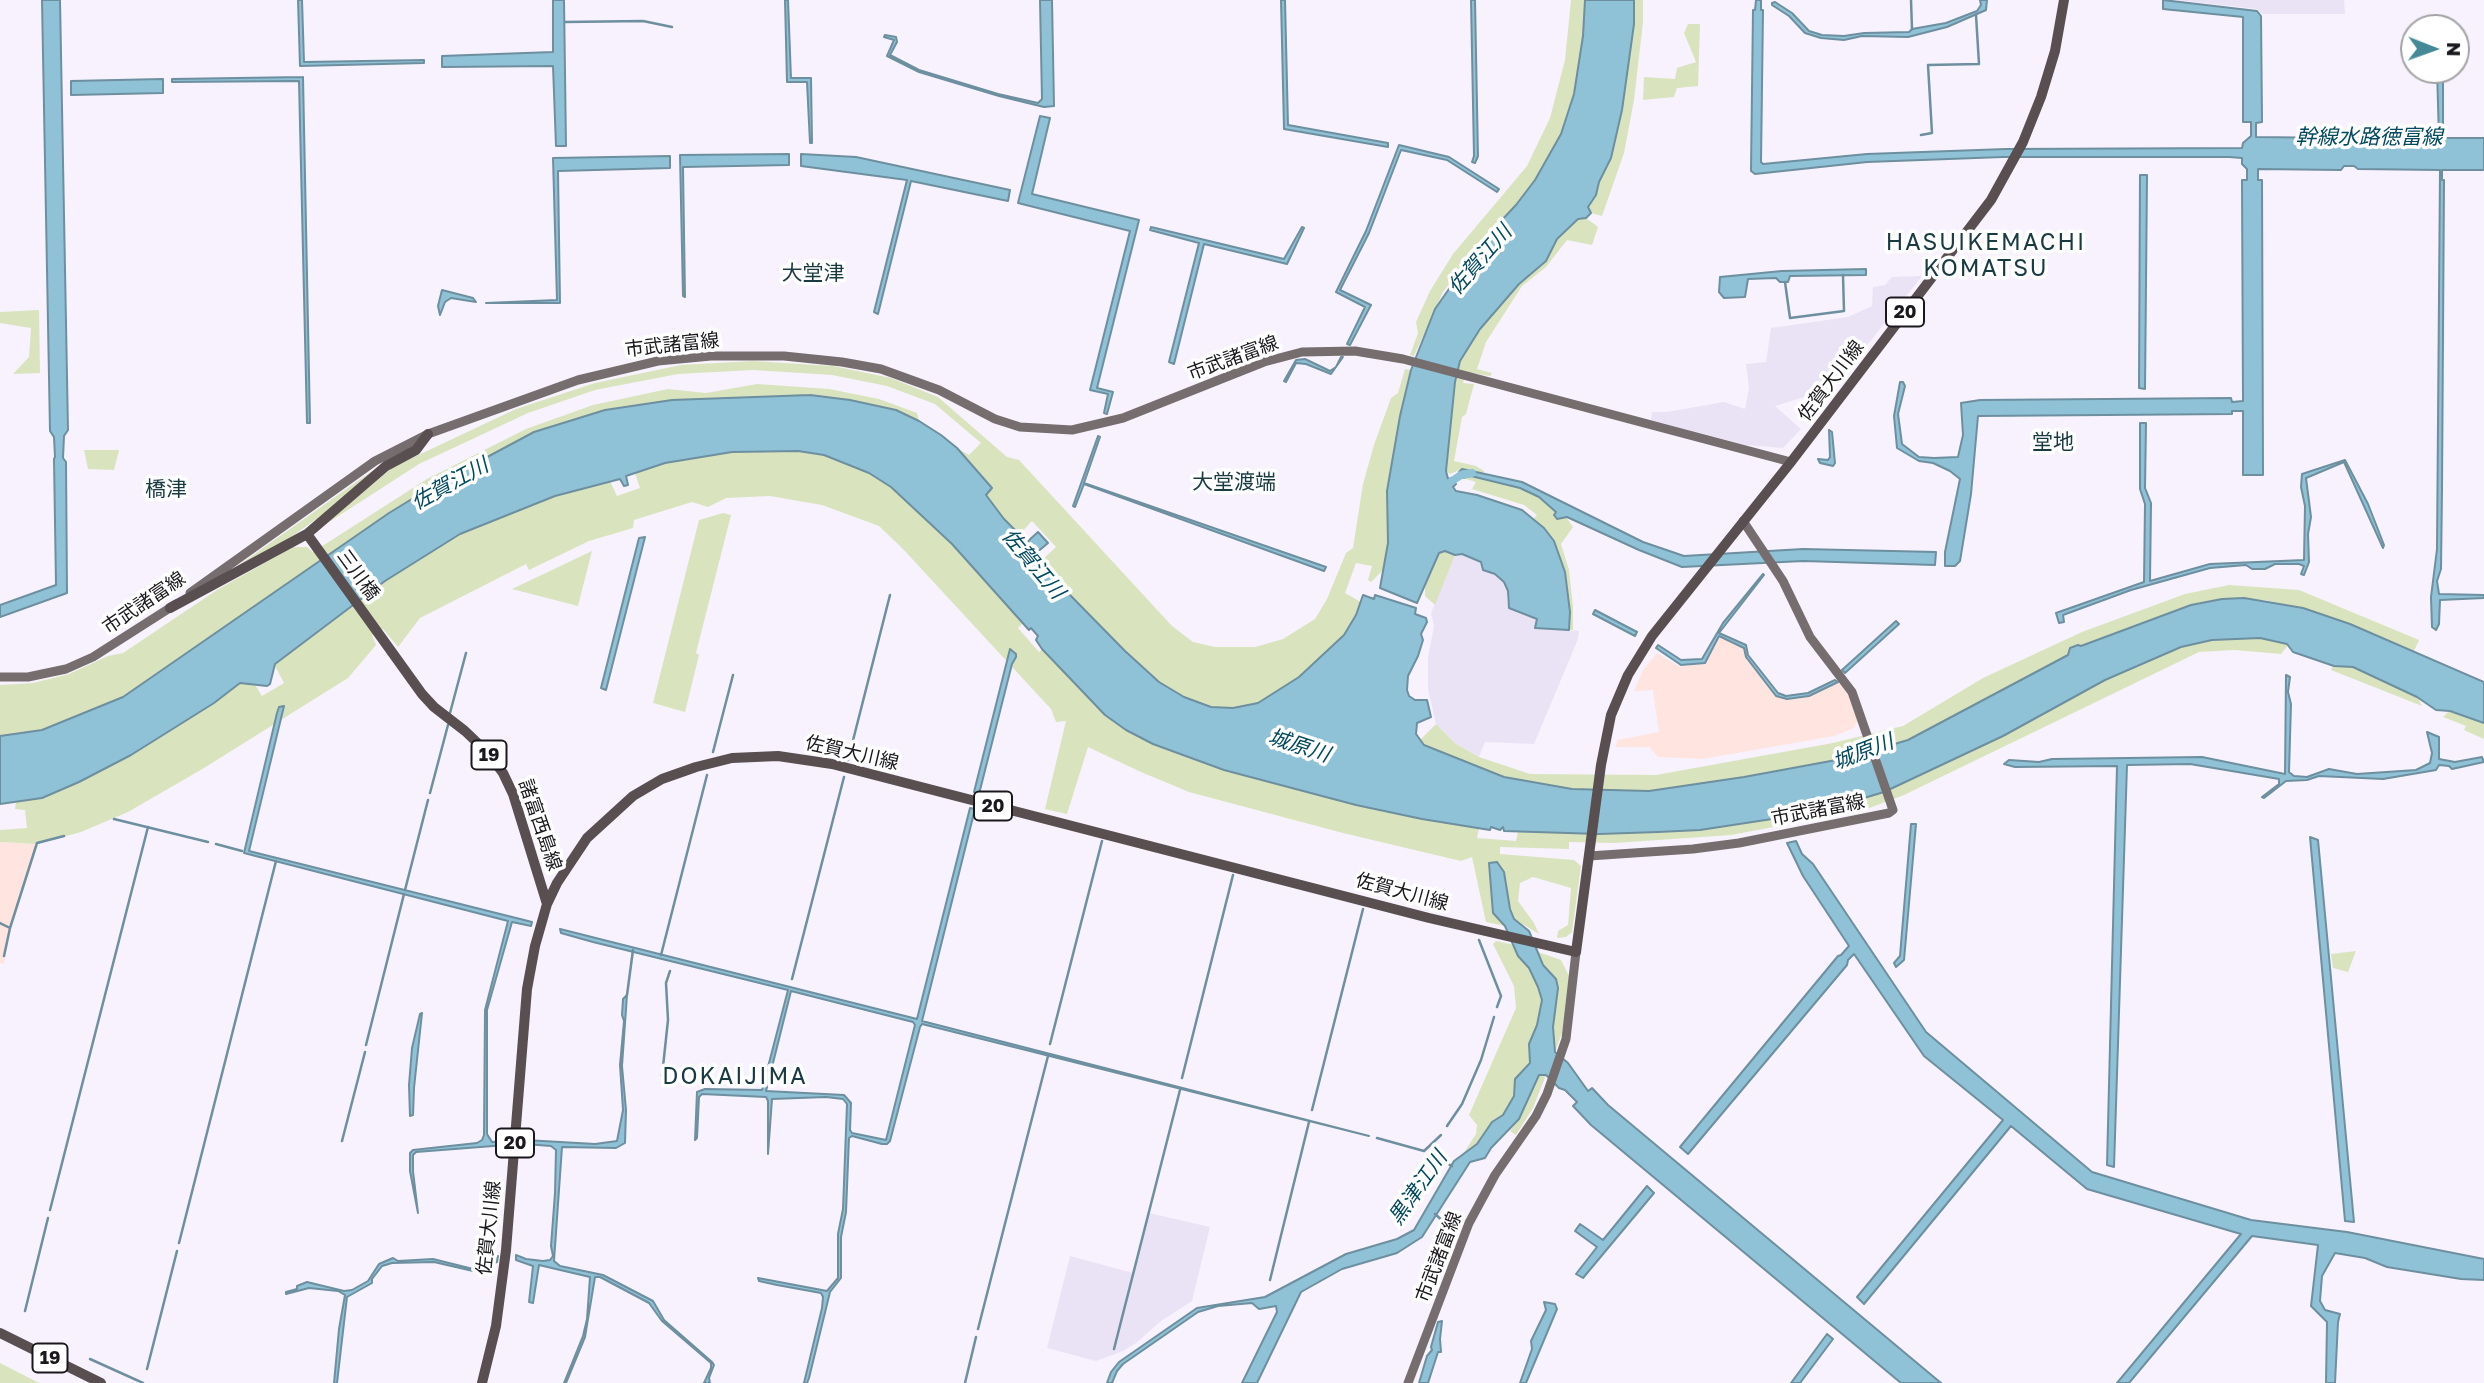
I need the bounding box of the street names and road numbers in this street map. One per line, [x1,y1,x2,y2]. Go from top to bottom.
road number: 20 [1886,298,1924,326]
street label: 市武諸富線 [624,329,720,361]
street label: 市武諸富線 [1184,331,1282,385]
street label: 佐賀大川線 [1793,336,1869,426]
street label: 三川橋 [332,545,384,605]
street label: 市武諸富線 [98,567,190,639]
street label: 佐賀大川線 [803,731,901,775]
road number: 19 [472,740,506,770]
street label: 諸富西島線 [514,776,566,874]
street label: 市武諸富線 [1769,790,1867,830]
road number: 20 [974,792,1012,820]
street label: 佐賀大川線 [1353,869,1451,915]
road number: 20 [496,1128,534,1158]
street label: 佐賀大川線 [473,1180,505,1276]
street label: 市武諸富線 [1411,1209,1467,1305]
road number: 19 [32,1344,68,1372]

